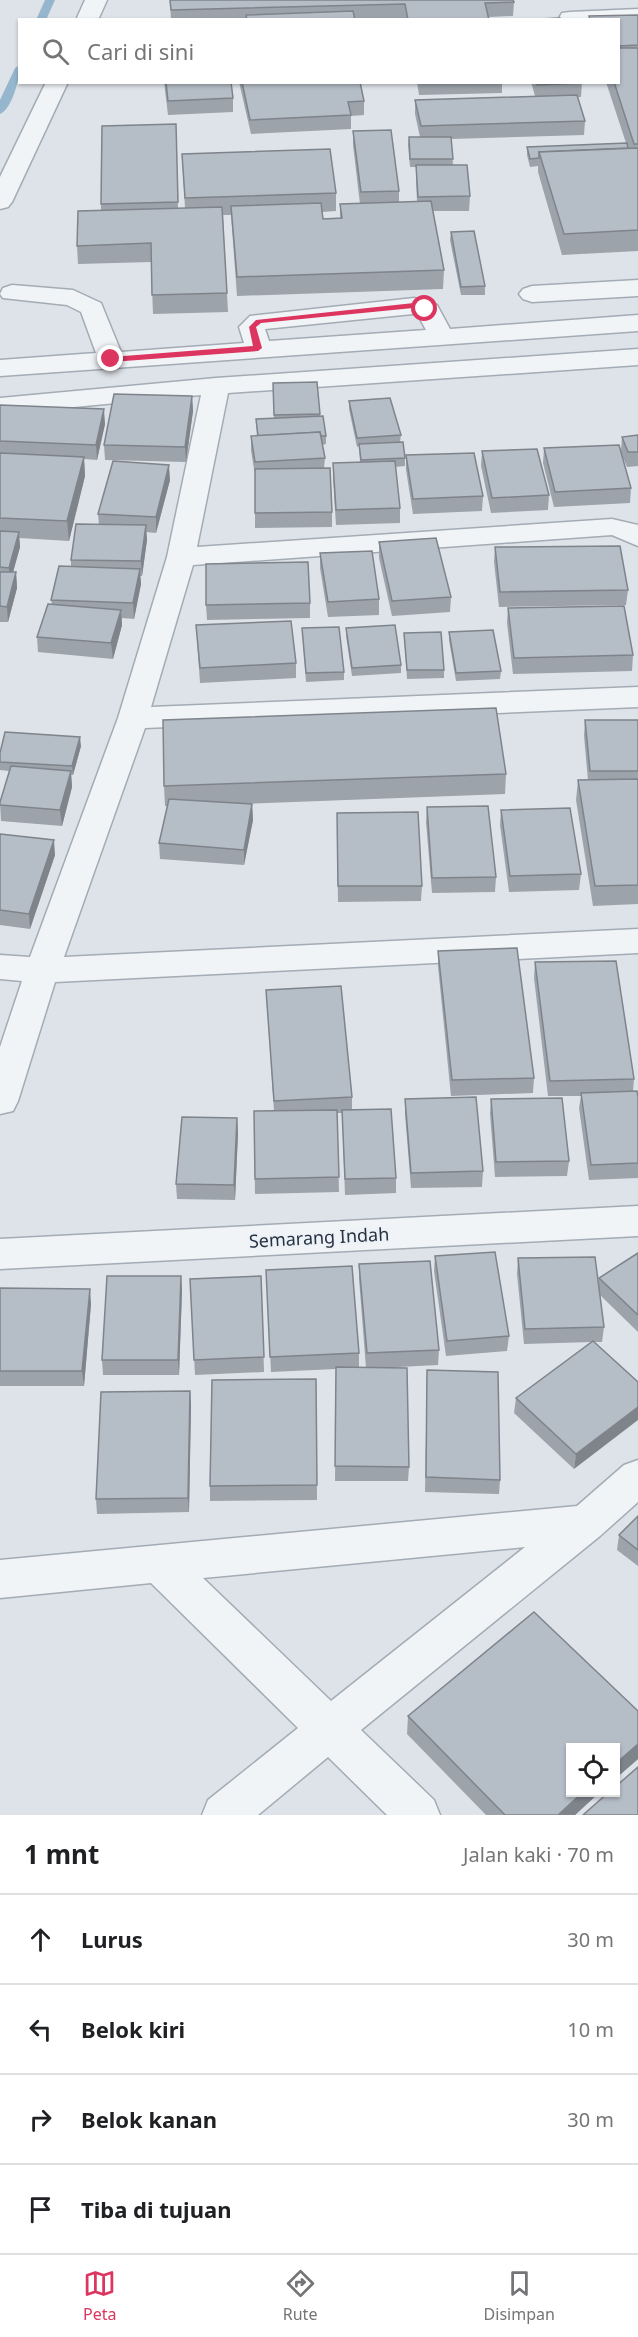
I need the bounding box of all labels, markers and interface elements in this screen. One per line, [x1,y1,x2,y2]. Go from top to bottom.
search box [18,18,620,84]
icon: search [39,35,72,68]
text: Cari di sini [87,36,194,66]
route start [411,295,437,321]
route end [97,345,123,371]
street label: Semarang Indah [248,1221,390,1253]
map controls [566,1743,620,1797]
button: locate [566,1743,620,1797]
text: 1 mnt [24,1836,99,1872]
text: Jalan kaki · 70 m [463,1841,614,1868]
icon: ahead [24,1923,57,1956]
text: Lurus [81,1924,143,1954]
text: 30 m [567,1926,614,1953]
icon: left [24,2013,57,2046]
text: Belok kiri [81,2014,185,2044]
text: 10 m [567,2016,614,2043]
icon: right [24,2103,57,2136]
text: Belok kanan [81,2104,217,2134]
text: 30 m [567,2106,614,2133]
icon: arrive [24,2193,57,2226]
text: Tiba di tujuan [81,2194,231,2224]
tab: Peta [83,2267,117,2325]
tab: Rute [283,2267,317,2325]
tab: Disimpan [484,2267,555,2325]

